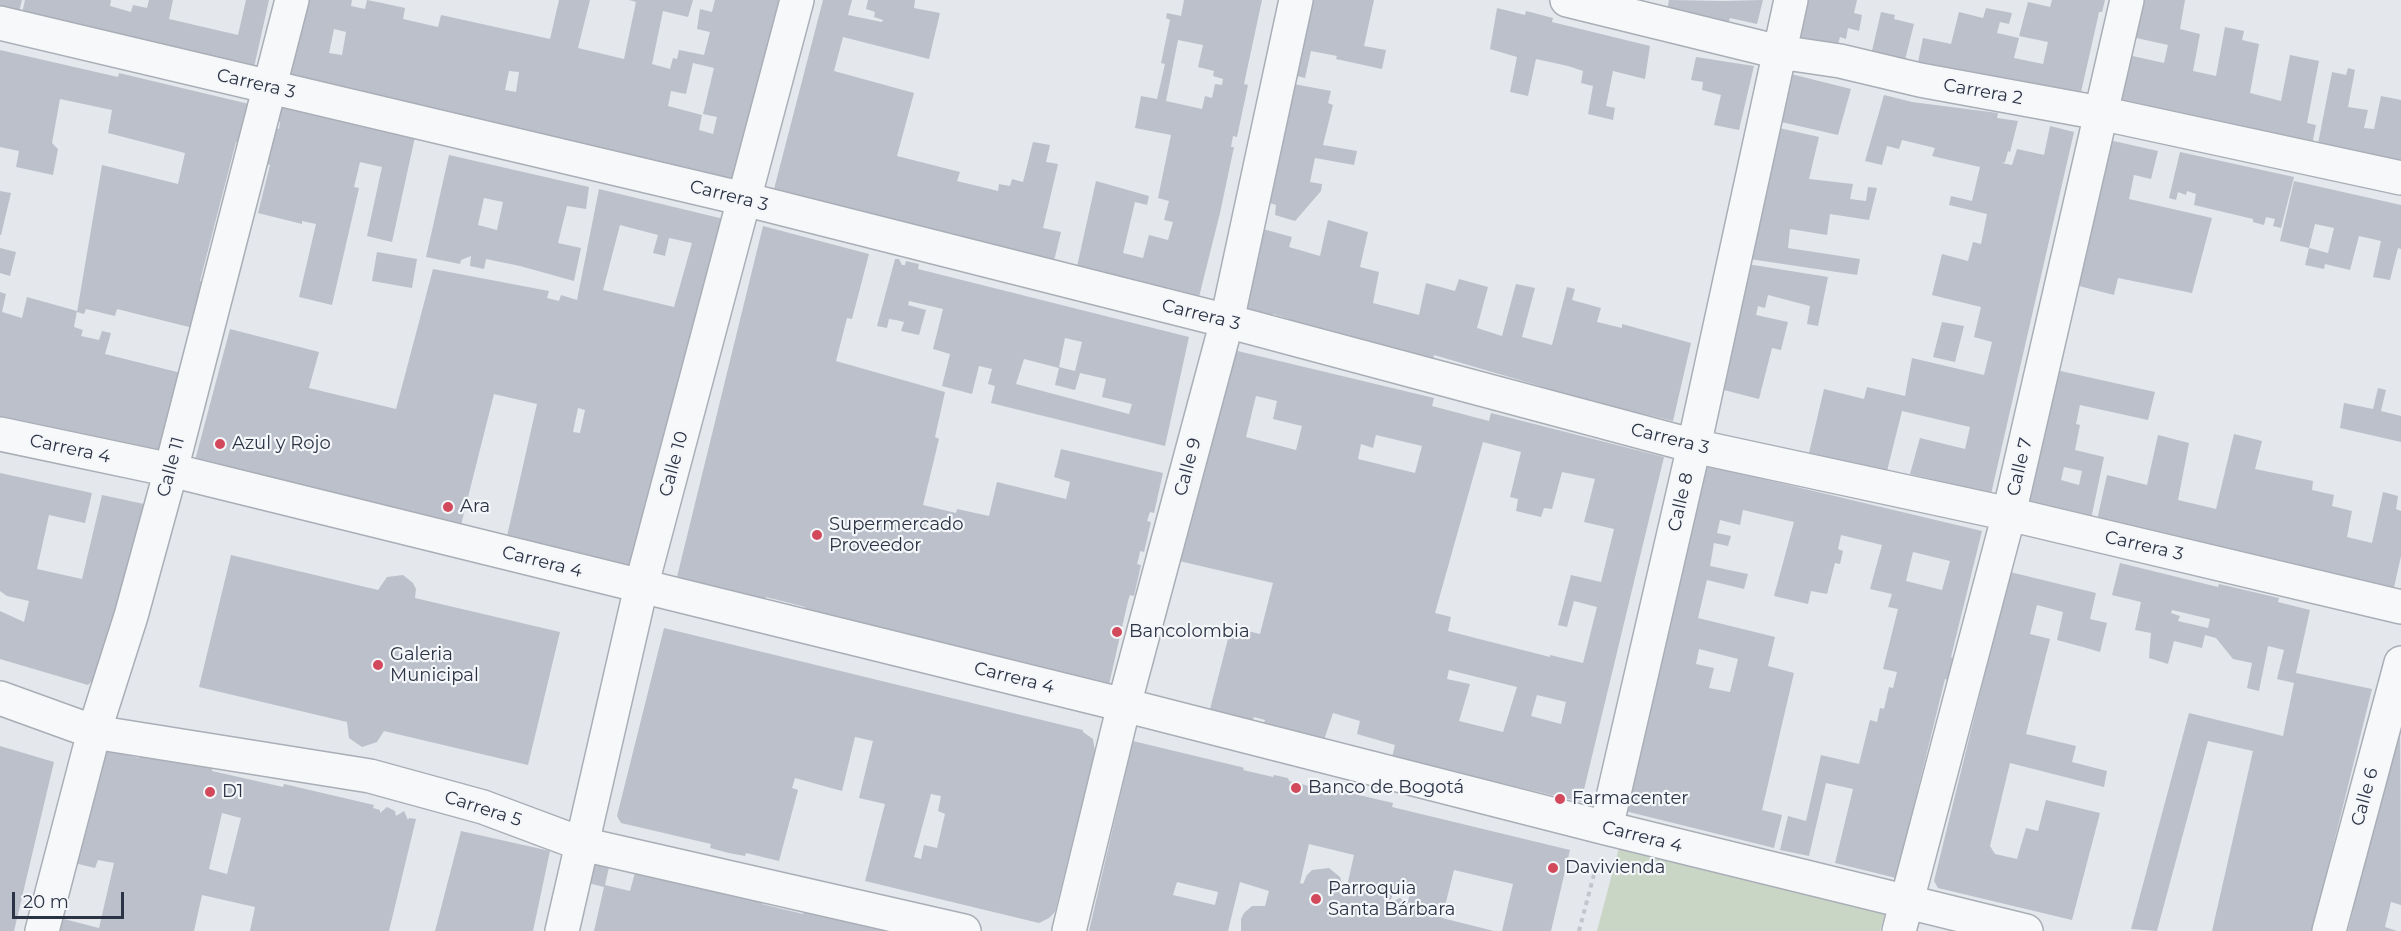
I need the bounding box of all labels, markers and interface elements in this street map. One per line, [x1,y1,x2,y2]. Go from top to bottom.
street label: Carrera 3 [215,64,297,104]
street label: Carrera 2 [1942,74,2024,110]
street label: Carrera 3 [687,176,771,216]
street label: Carrera 3 [1159,295,1243,335]
street label: Carrera 3 [1628,419,1712,459]
street label: Calle 10 [655,429,693,499]
street label: Carrera 4 [28,430,112,468]
place label: Azul y Rojo [232,433,331,455]
street label: Calle 11 [153,434,189,500]
street label: Calle 9 [1170,435,1206,499]
street label: Calle 7 [2003,436,2037,498]
marker: Azul y Rojo [213,437,227,451]
street label: Calle 8 [1664,470,1698,534]
place label: Ara [460,496,490,518]
marker: Ara [441,500,455,514]
place label: Supermercado Proveedor [829,514,964,556]
street label: Carrera 3 [2103,526,2185,566]
marker: Supermercado Proveedor [810,528,824,542]
street label: Carrera 4 [500,542,584,582]
place label: Bancolombia [1129,621,1250,643]
marker: Bancolombia [1110,625,1124,639]
place label: Galeria Municipal [390,644,479,686]
marker: Galeria Municipal [371,658,385,672]
street label: Carrera 4 [972,658,1056,698]
street label: Calle 6 [2347,765,2383,829]
place label: Banco de Bogotá [1308,777,1464,799]
place label: D1 [222,781,243,803]
marker: Banco de Bogotá [1289,781,1303,795]
marker: D1 [203,785,217,799]
street label: Carrera 5 [442,786,524,832]
place label: Farmacenter [1572,788,1689,810]
marker: Farmacenter [1553,792,1567,806]
street label: Carrera 4 [1600,817,1684,857]
place label: Davivienda [1565,857,1665,879]
marker: Davivienda [1546,861,1560,875]
place label: Parroquia Santa Bárbara [1328,878,1455,920]
scale bar [15,880,128,918]
text: 20 m [23,891,69,913]
marker: Parroquia Santa Bárbara [1309,892,1323,906]

